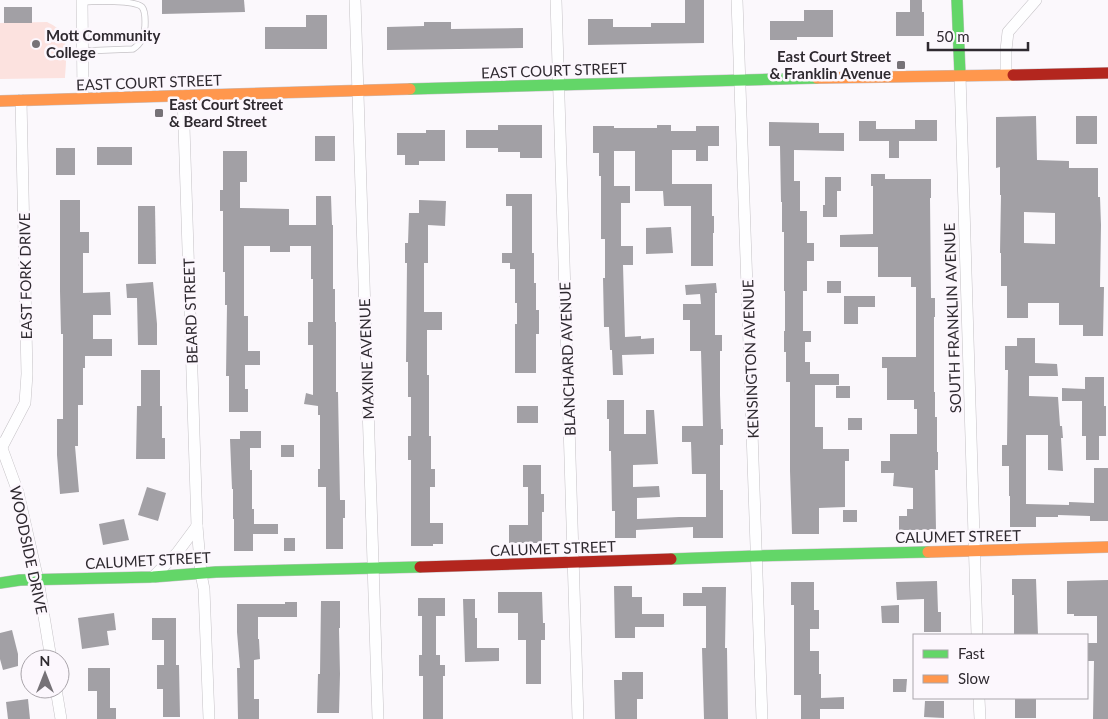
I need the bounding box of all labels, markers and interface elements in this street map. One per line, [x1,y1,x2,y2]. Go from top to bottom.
scale bar [928,20,1028,52]
place label: Mott Community College [46,26,160,61]
text: 50 m [936,27,970,45]
marker: Mott Community College [30,38,42,50]
place label: East Court Street & Franklin Avenue [769,47,891,82]
street label: EAST COURT STREET [481,58,627,82]
marker: East Court Street & Franklin Avenue [895,59,907,71]
street label: EAST COURT STREET [76,70,222,94]
place label: East Court Street & Beard Street [169,95,283,130]
marker: East Court Street & Beard Street [153,107,165,119]
street label: EAST FORK DRIVE [15,213,35,339]
street label: SOUTH FRANKLIN AVENUE [940,222,964,414]
street label: BEARD STREET [179,258,201,364]
street label: KENSINGTON AVENUE [738,279,762,439]
street label: BLANCHARD AVENUE [555,282,579,436]
street label: MAXINE AVENUE [355,298,377,420]
street label: WOODSIDE DRIVE [7,484,51,616]
street label: CALUMET STREET [895,526,1021,546]
street label: CALUMET STREET [490,537,616,559]
street label: CALUMET STREET [85,548,211,572]
legend [913,634,1088,699]
text: Fast [958,644,985,662]
north arrow [20,649,70,699]
text: N [40,652,50,669]
text: Slow [958,669,990,687]

